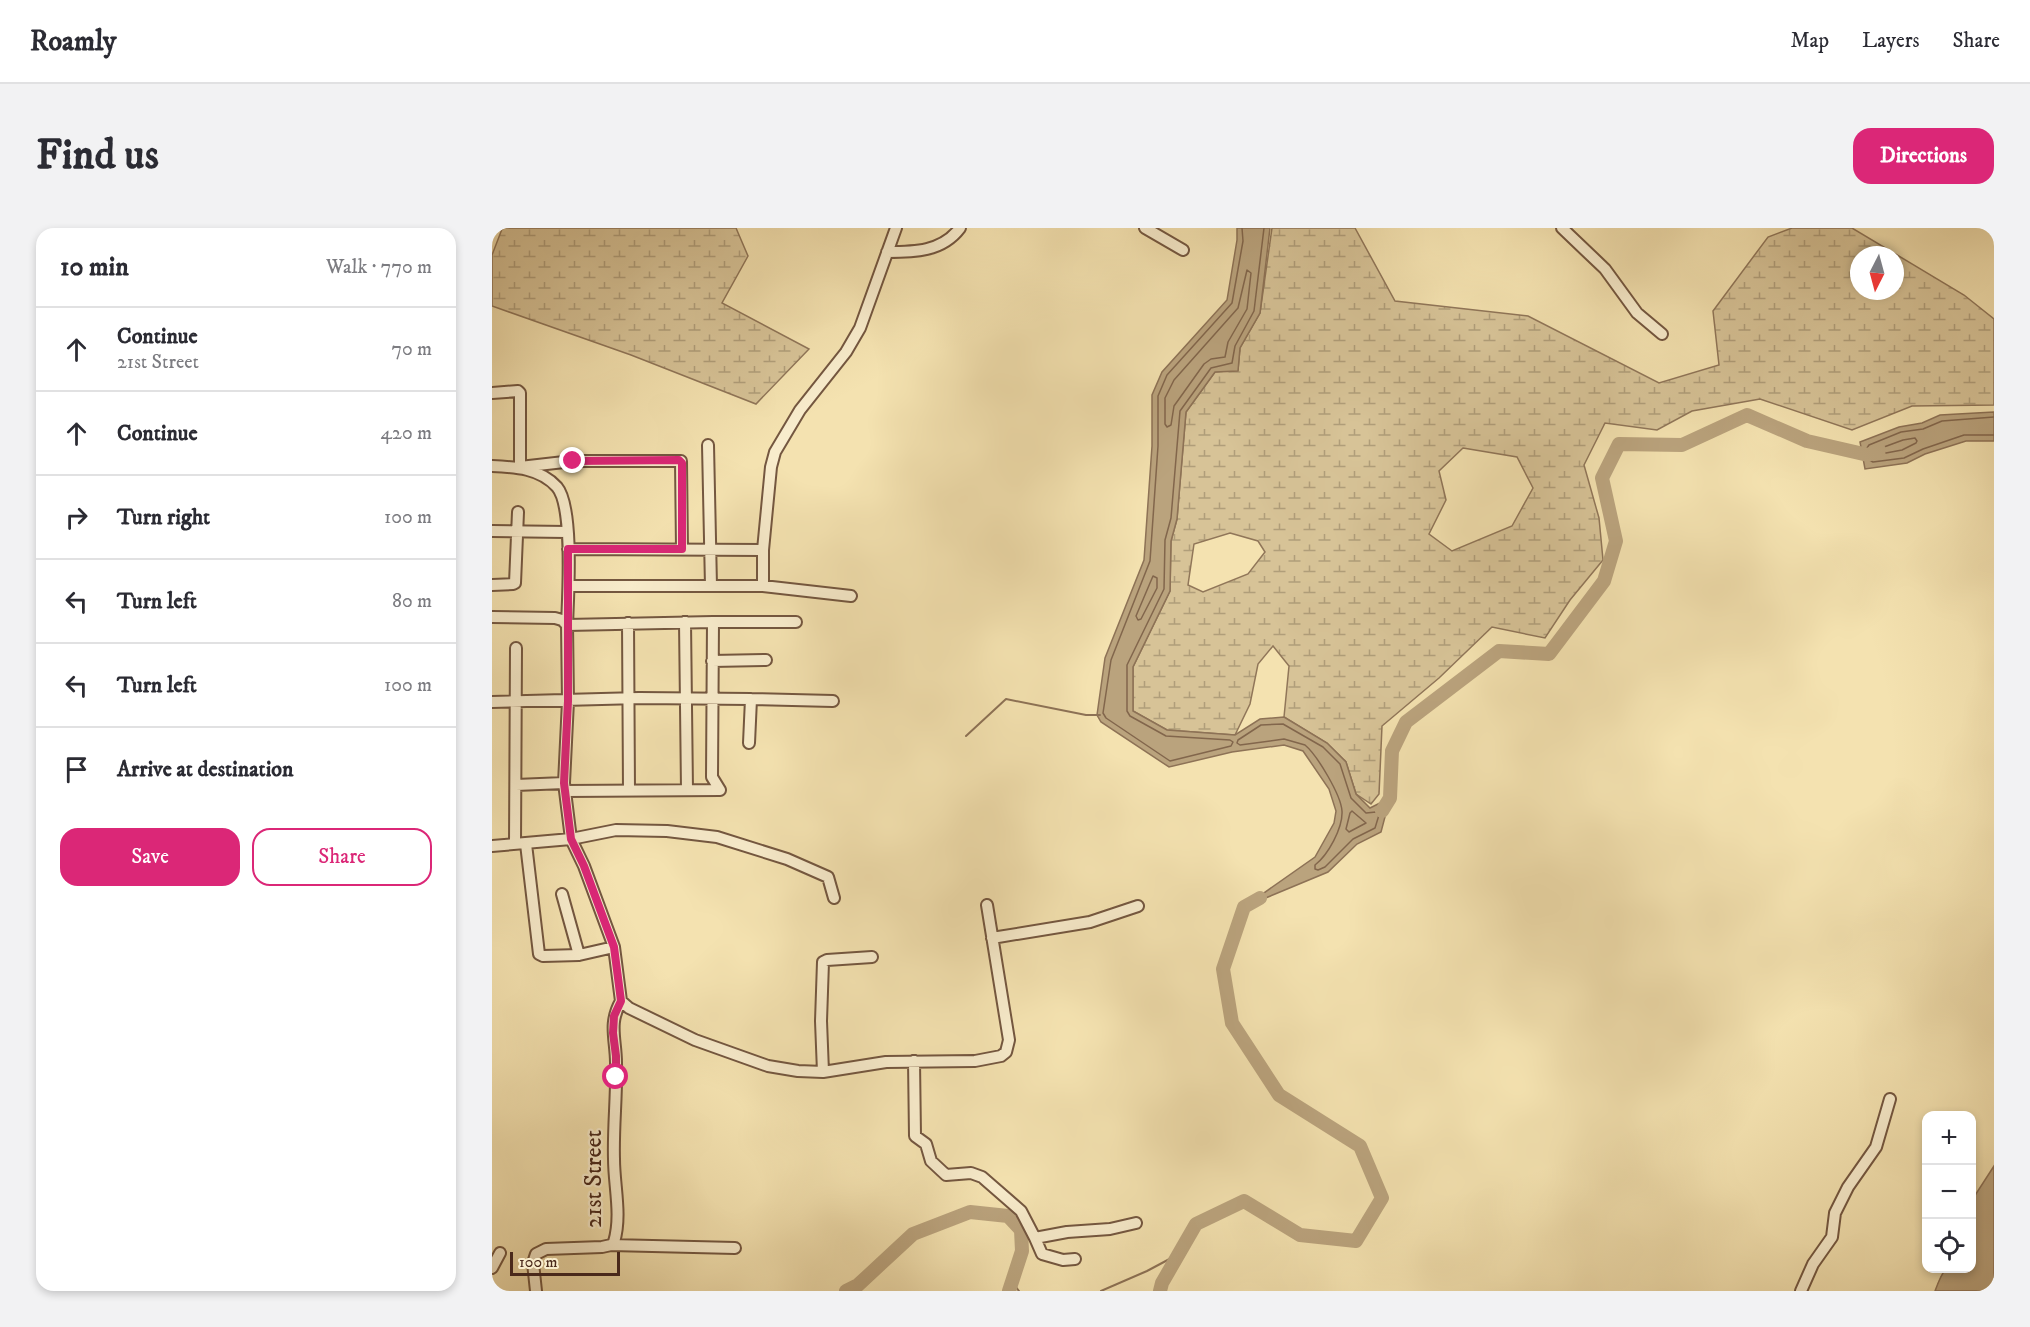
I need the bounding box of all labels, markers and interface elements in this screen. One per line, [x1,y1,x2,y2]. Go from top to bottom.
text: Roamly [30,24,116,59]
text: Map [1790,28,1829,54]
text: Layers [1862,28,1920,54]
text: Share [1953,28,2000,54]
button: Directions [1853,128,1994,184]
text: Find us [36,130,159,182]
north arrow [1850,246,1904,300]
text: 10 min [60,251,129,284]
text: Walk · 770 m [326,255,432,280]
text: Continue [117,323,198,350]
icon: ahead [60,333,93,366]
text: 70 m [391,337,432,362]
text: 21st Street [117,350,199,375]
icon: ahead [60,417,93,450]
text: Continue [117,420,198,447]
text: 420 m [381,421,432,446]
route end [559,447,585,473]
icon: right [60,501,93,534]
text: Turn right [117,504,210,531]
text: 100 m [384,505,432,530]
icon: left [60,585,93,618]
text: Turn left [117,588,197,615]
text: 80 m [392,589,432,614]
icon: left [60,669,93,702]
text: Turn left [117,672,197,699]
text: 100 m [384,673,432,698]
icon: arrive [60,753,93,786]
text: Arrive at destination [117,756,294,783]
button: Save [60,828,240,886]
button: Share [252,828,432,886]
route start [602,1063,628,1089]
map controls [1922,1111,1976,1273]
button: + [1922,1111,1976,1165]
street label: 21st Street [579,1130,609,1228]
button: − [1922,1165,1976,1219]
button: locate [1922,1219,1976,1273]
scale bar [510,1249,620,1276]
text: 100 m [519,1252,558,1272]

